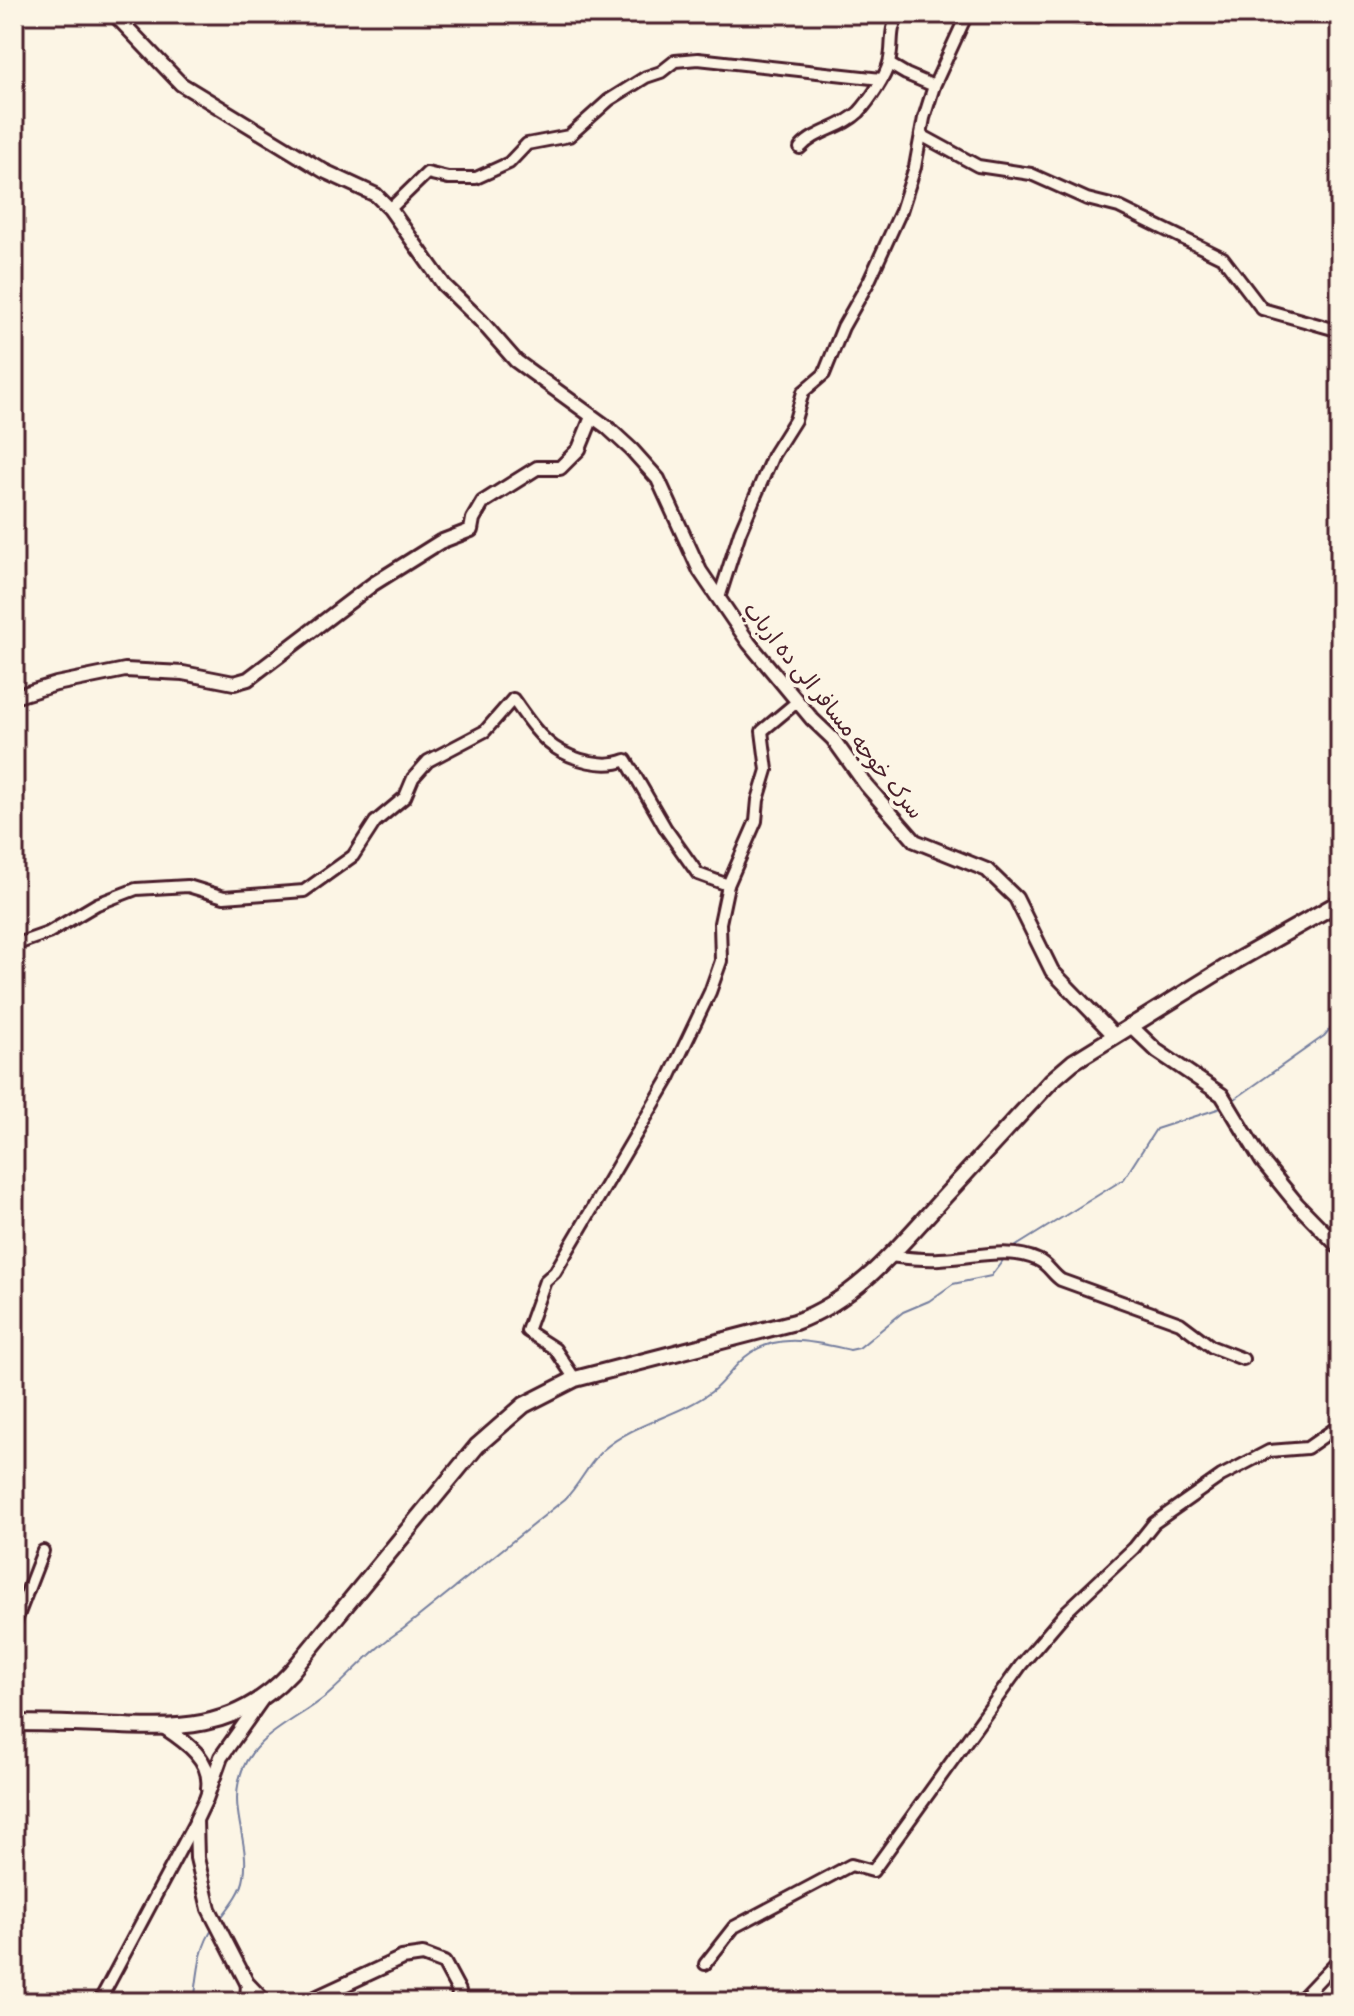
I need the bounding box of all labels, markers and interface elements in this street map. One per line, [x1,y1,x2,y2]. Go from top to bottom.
street label: سرک خوجه مسافر الی ده ارباب [737,596,930,825]

